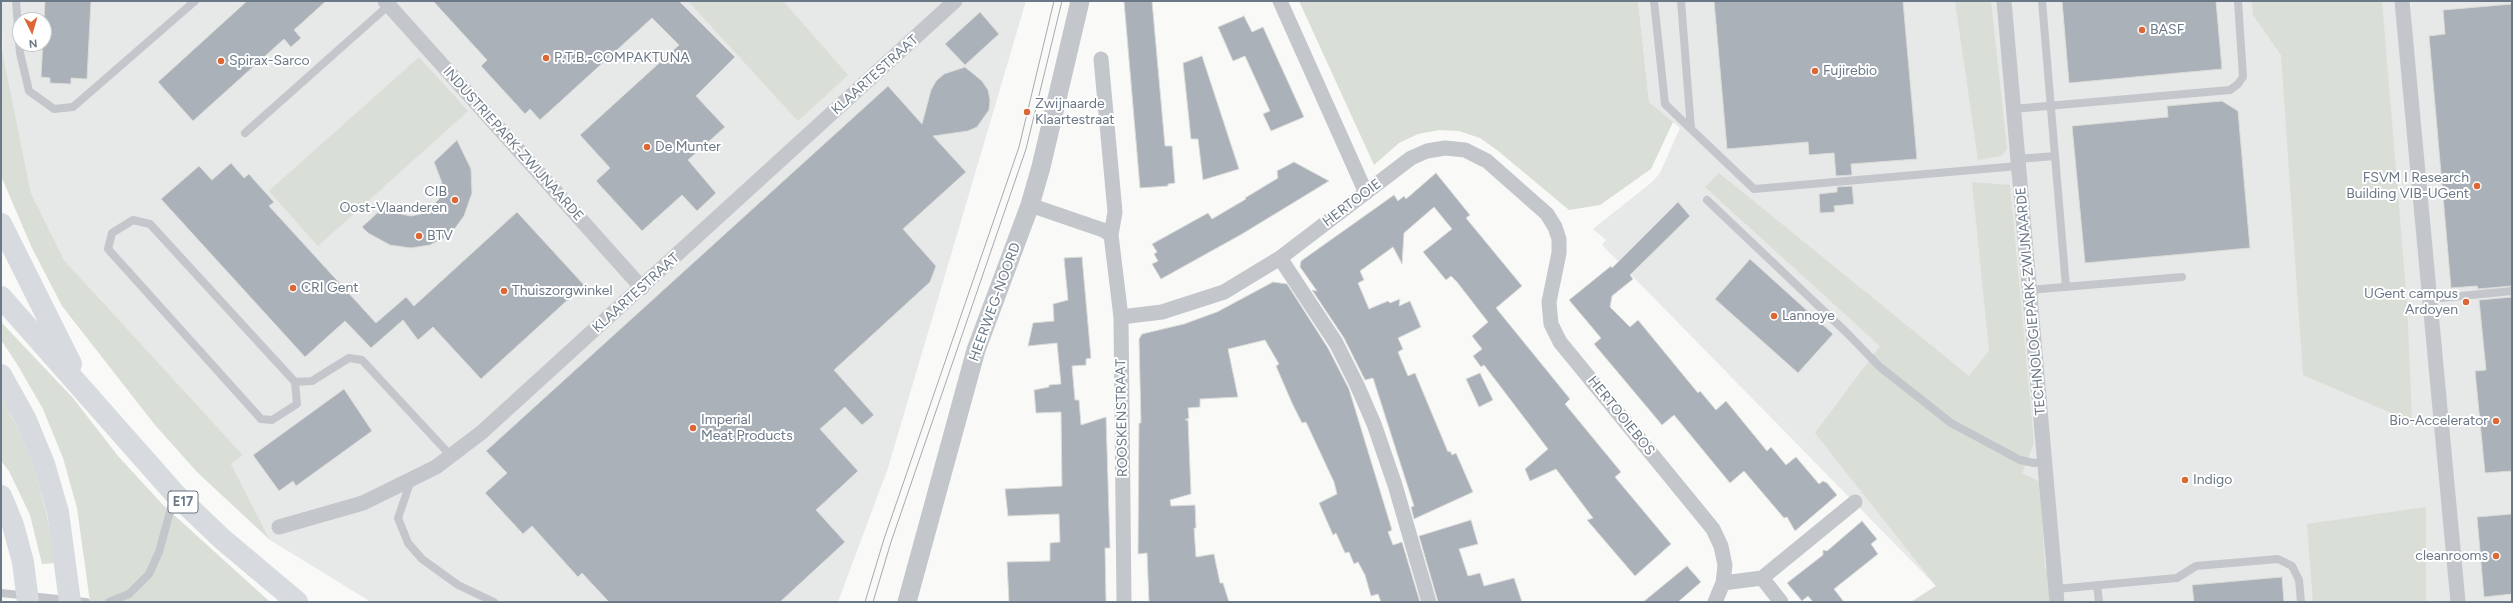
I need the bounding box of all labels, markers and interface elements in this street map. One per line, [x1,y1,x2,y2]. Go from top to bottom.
north arrow [12,12,52,52]
place label: BASF [2150,22,2184,38]
marker: BASF [2137,25,2147,35]
street label: KLAARTESTRAAT [828,32,922,118]
text: N [28,37,38,50]
place label: P.T.B.-COMPAKTUNA [554,50,690,66]
place label: Spirax-Sarco [229,53,310,69]
marker: P.T.B.-COMPAKTUNA [541,53,551,63]
marker: Spirax-Sarco [216,56,226,66]
street label: INDUSTRIEPARK-ZWIJNAARDE [439,63,587,225]
place label: Fujirebio [1823,63,1877,79]
marker: Fujirebio [1810,66,1820,76]
place label: Zwijnaarde Klaartestraat [1035,96,1115,128]
marker: Zwijnaarde Klaartestraat [1022,107,1032,117]
place label: De Munter [655,139,721,155]
marker: De Munter [642,142,652,152]
place label: FSVM I Research Building VIB-UGent [2346,170,2469,202]
street label: HERTOOIE [1319,176,1385,230]
marker: FSVM I Research Building VIB-UGent [2472,181,2482,191]
place label: CIB Oost-Vlaanderen [339,184,447,216]
street label: TECHNOLOGIEPARK-ZWIJNAARDE [2013,186,2049,416]
marker: CIB Oost-Vlaanderen [450,195,460,205]
place label: BTV [427,228,453,244]
marker: BTV [414,231,424,241]
street label: HEERWEG-NOORD [966,240,1024,364]
street label: KLAARTESTRAAT [589,250,683,336]
place label: CRI Gent [301,280,358,296]
marker: CRI Gent [288,283,298,293]
place label: Thuiszorgwinkel [512,283,612,299]
marker: Thuiszorgwinkel [499,286,509,296]
place label: UGent campus Ardoyen [2364,286,2458,318]
marker: UGent campus Ardoyen [2461,297,2471,307]
place label: Lannoye [1782,308,1835,324]
marker: Lannoye [1769,311,1779,321]
street label: ROOSKENSTRAAT [1113,359,1131,477]
street label: HERTOOIEBOS [1584,373,1658,459]
place label: Imperial Meat Products [701,412,793,444]
place label: Bio-Accelerator [2389,413,2488,429]
marker: Bio-Accelerator [2491,416,2501,426]
marker: Imperial Meat Products [688,423,698,433]
place label: Indigo [2193,472,2232,488]
marker: Indigo [2180,475,2190,485]
road number: E17 [168,491,198,513]
place label: cleanrooms [2415,548,2488,564]
marker: cleanrooms [2491,551,2501,561]

